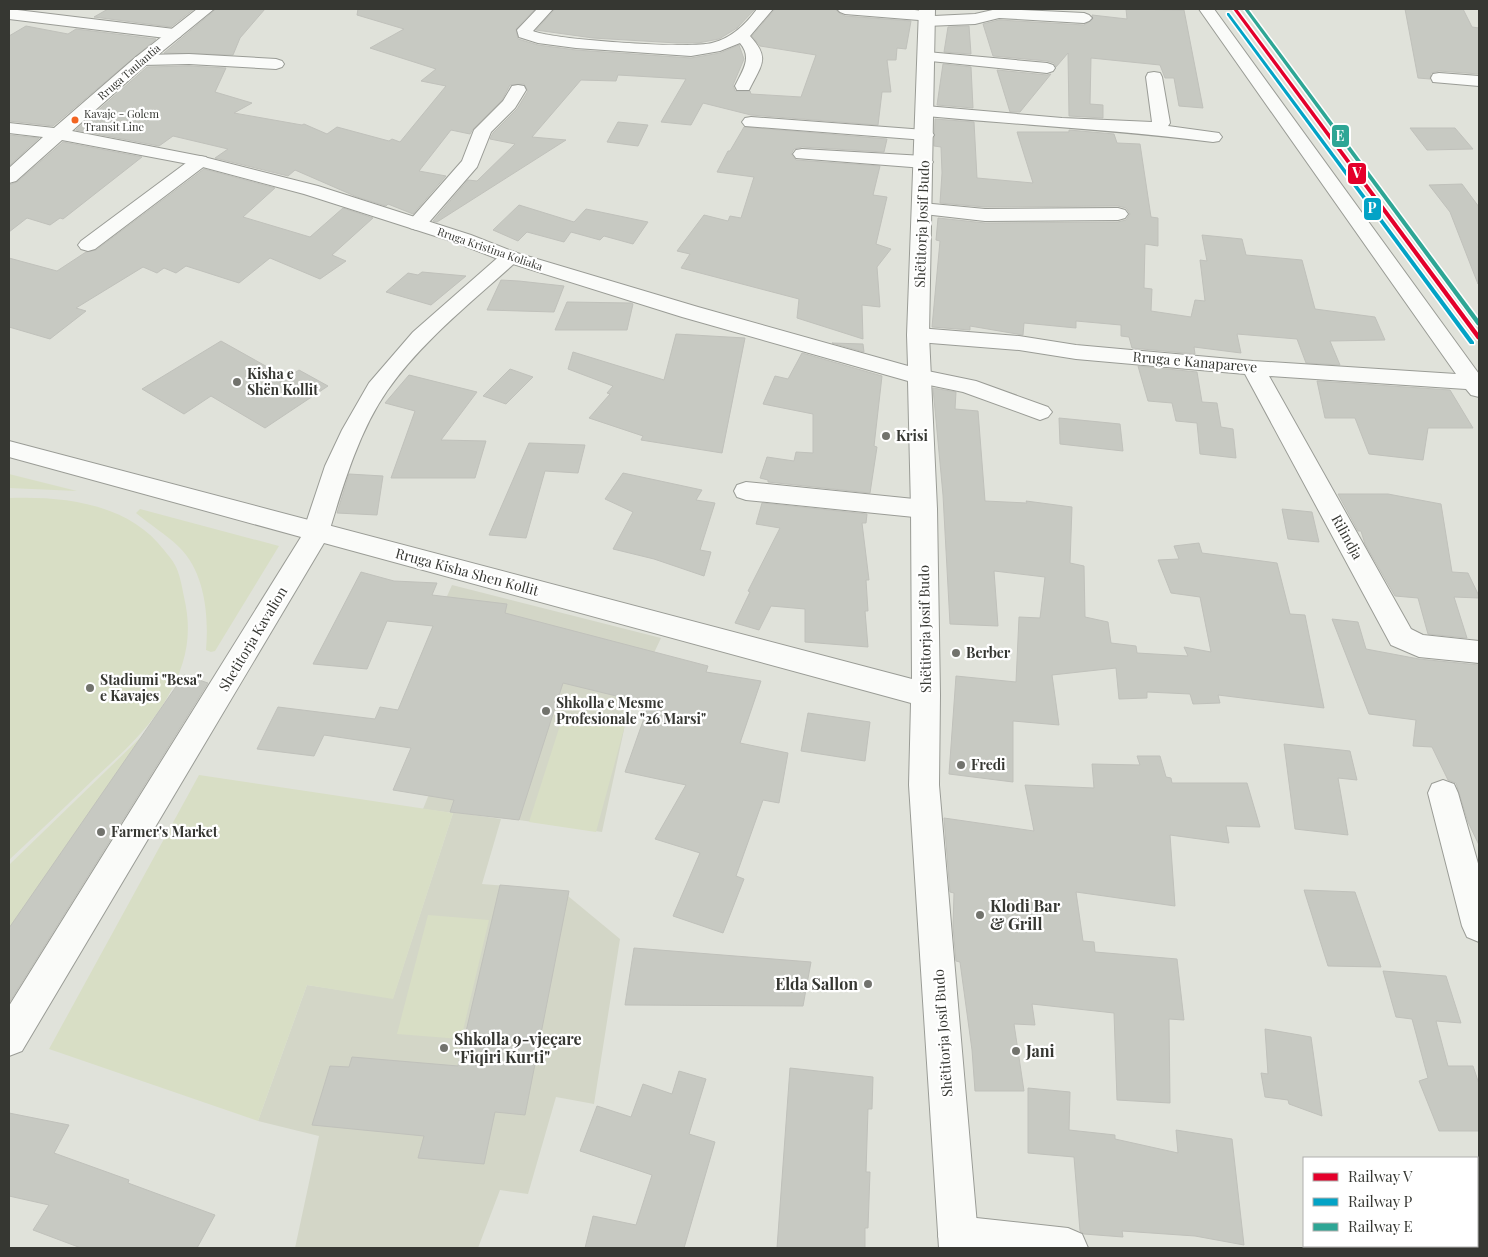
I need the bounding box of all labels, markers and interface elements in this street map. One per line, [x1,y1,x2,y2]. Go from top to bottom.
street label: Rruga Taulantia [94,40,164,103]
place label: Kavaje - Golem Transit Line [84,106,159,134]
marker: Kavaje - Golem Transit Line [70,115,80,125]
line badge: E [1331,124,1350,148]
text: E [1336,126,1345,145]
street label: Shëtitorja Josif Budo [910,159,933,288]
line badge: V [1347,162,1367,185]
text: V [1351,163,1362,182]
line badge: P [1363,197,1382,221]
text: P [1368,198,1377,217]
street label: Rruga Kristina Koliaka [435,223,545,274]
street label: Rruga e Kanapareve [1132,347,1258,376]
place label: Kisha e Shën Kollit [247,364,318,399]
marker: Kisha e Shën Kollit [231,376,243,388]
place label: Krisi [896,426,928,445]
marker: Krisi [880,430,892,442]
street label: Rilindja [1327,511,1368,563]
street label: Rruga Kisha Shen Kollit [393,543,542,600]
street label: Shëtitorja Josif Budo [914,565,935,693]
street label: Shetitorja Kavalion [214,582,292,695]
place label: Berber [966,643,1011,662]
marker: Berber [950,647,962,659]
place label: Stadiumi "Besa" e Kavajes [100,670,202,705]
marker: Stadiumi "Besa" e Kavajes [84,682,96,694]
place label: Shkolla e Mesme Profesionale "26 Marsi" [556,693,706,728]
marker: Shkolla e Mesme Profesionale "26 Marsi" [540,705,552,717]
place label: Fredi [971,755,1006,774]
marker: Fredi [955,759,967,771]
place label: Farmer's Market [111,822,218,841]
marker: Farmer's Market [95,826,107,838]
place label: Klodi Bar & Grill [990,895,1061,934]
marker: Klodi Bar & Grill [974,909,986,921]
street label: Shëtitorja Josif Budo [929,968,956,1098]
place label: Elda Sallon [775,973,858,994]
marker: Elda Sallon [862,978,874,990]
place label: Shkolla 9-vjeçare "Fiqiri Kurti" [454,1028,582,1067]
place label: Jani [1025,1040,1055,1061]
marker: Shkolla 9-vjeçare "Fiqiri Kurti" [438,1042,450,1054]
marker: Jani [1010,1045,1022,1057]
legend [1303,1157,1478,1247]
text: Railway V [1348,1166,1413,1186]
text: Railway P [1348,1191,1413,1211]
text: Railway E [1348,1216,1413,1236]

